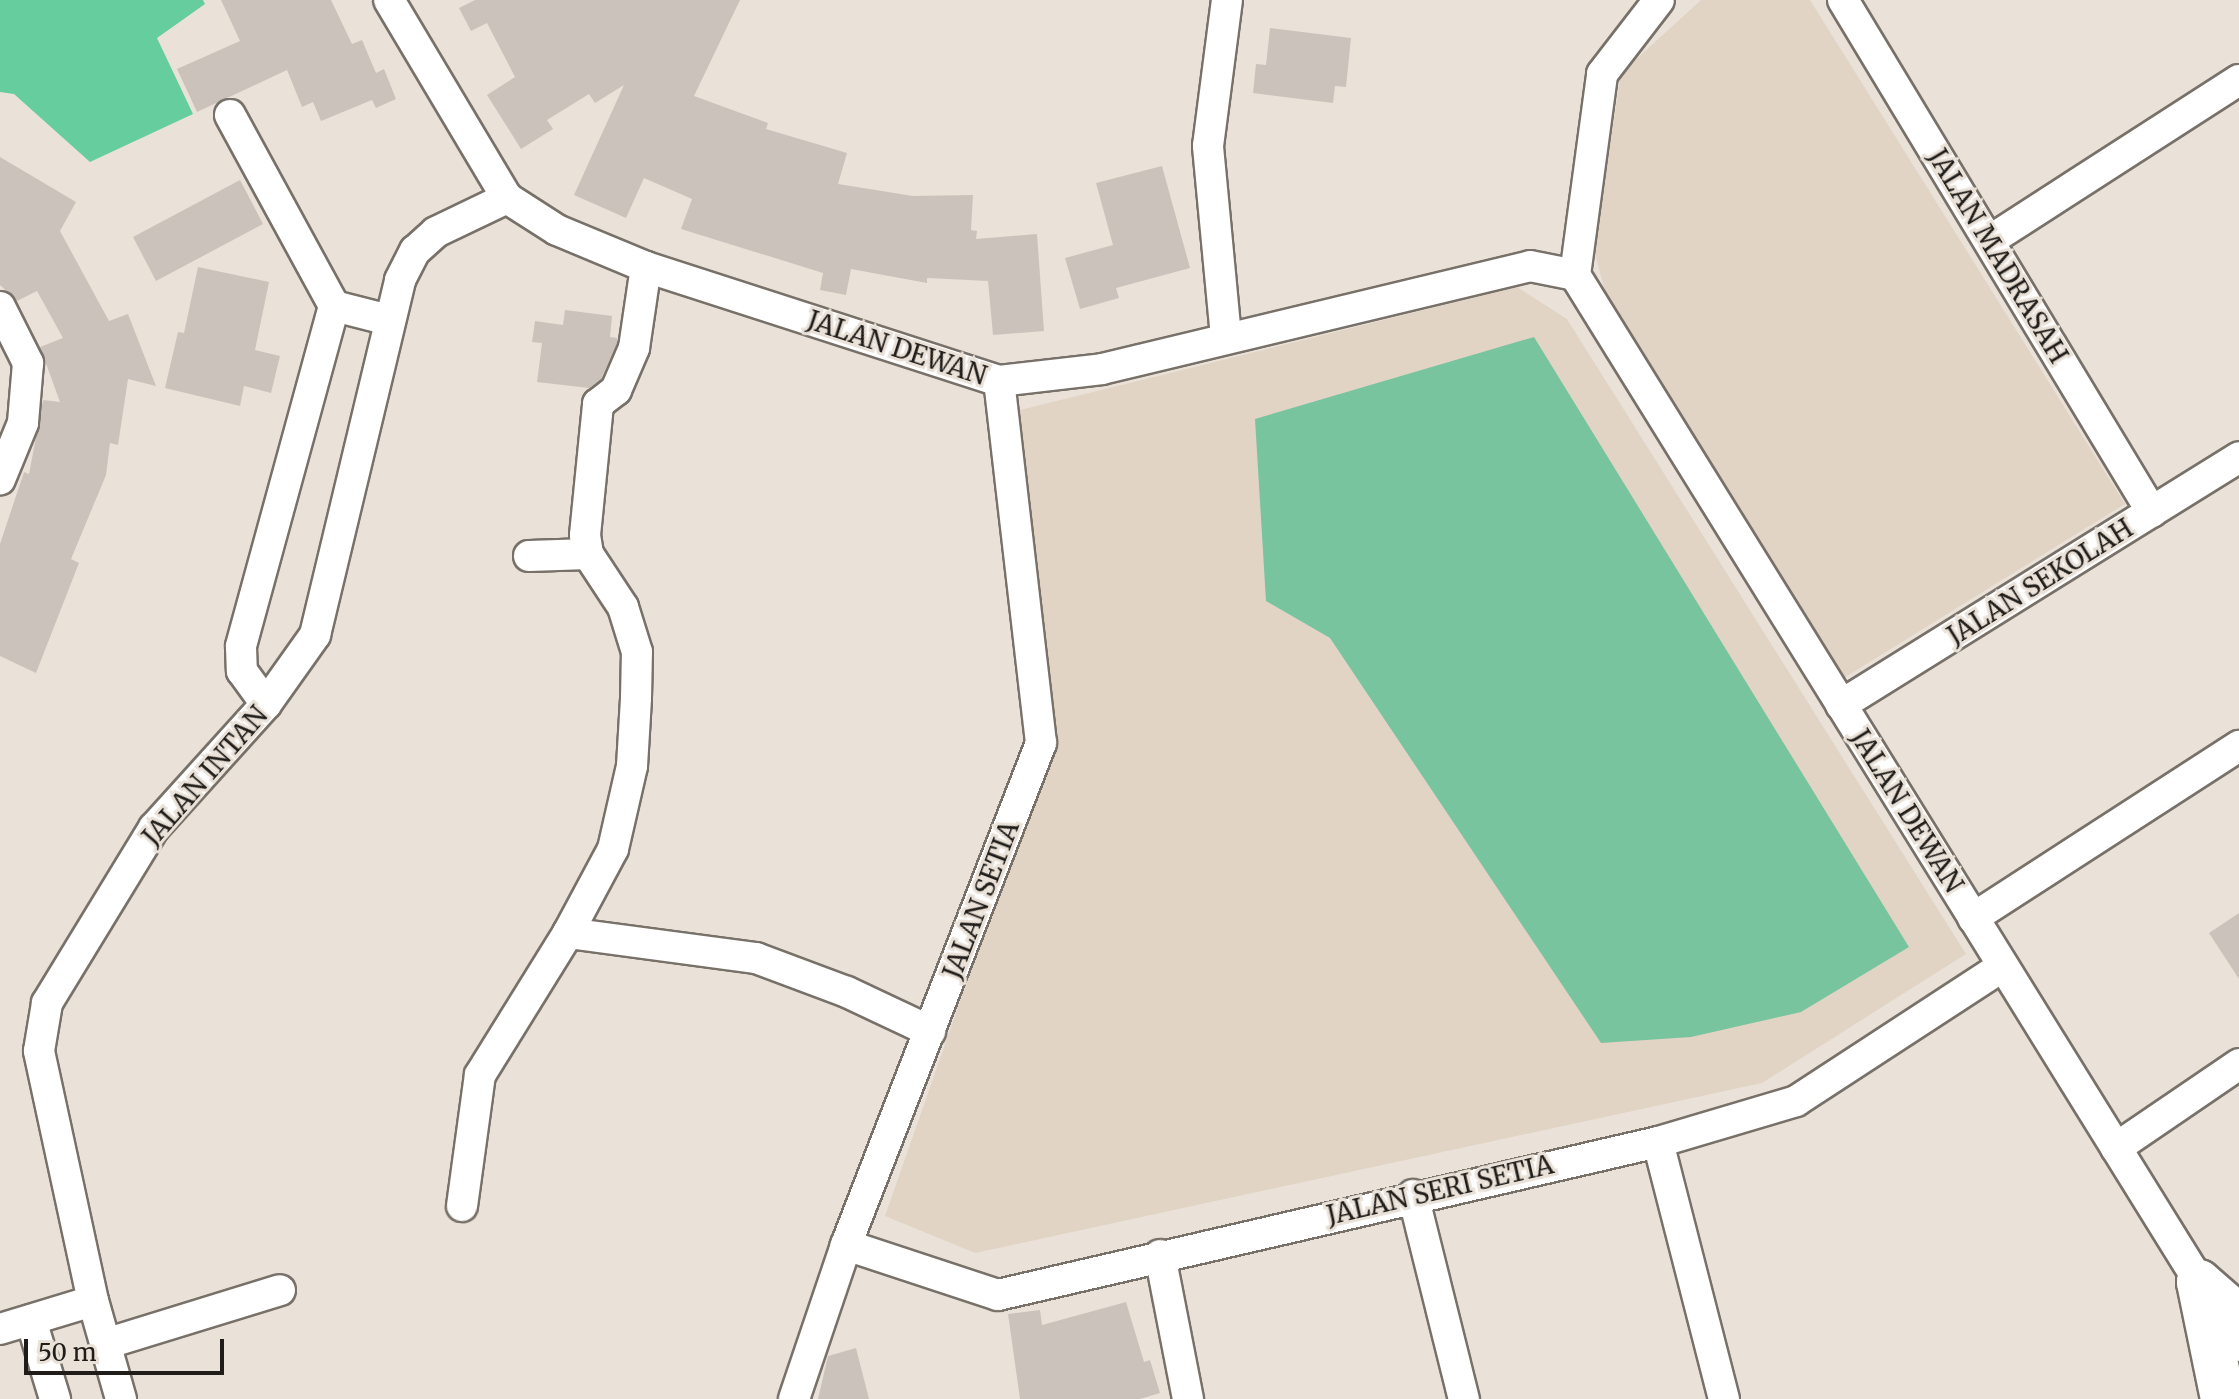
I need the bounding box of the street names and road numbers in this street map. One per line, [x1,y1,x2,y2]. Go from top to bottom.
street label: JALAN MADRASAH [1922,143,2074,369]
street label: JALAN DEWAN [804,304,990,392]
street label: JALAN SEKOLAH [1942,512,2138,652]
street label: JALAN INTAN [136,700,274,852]
street label: JALAN DEWAN [1844,724,1970,898]
street label: JALAN SETIA [937,817,1025,983]
street label: JALAN SERI SETIA [1324,1149,1556,1231]

